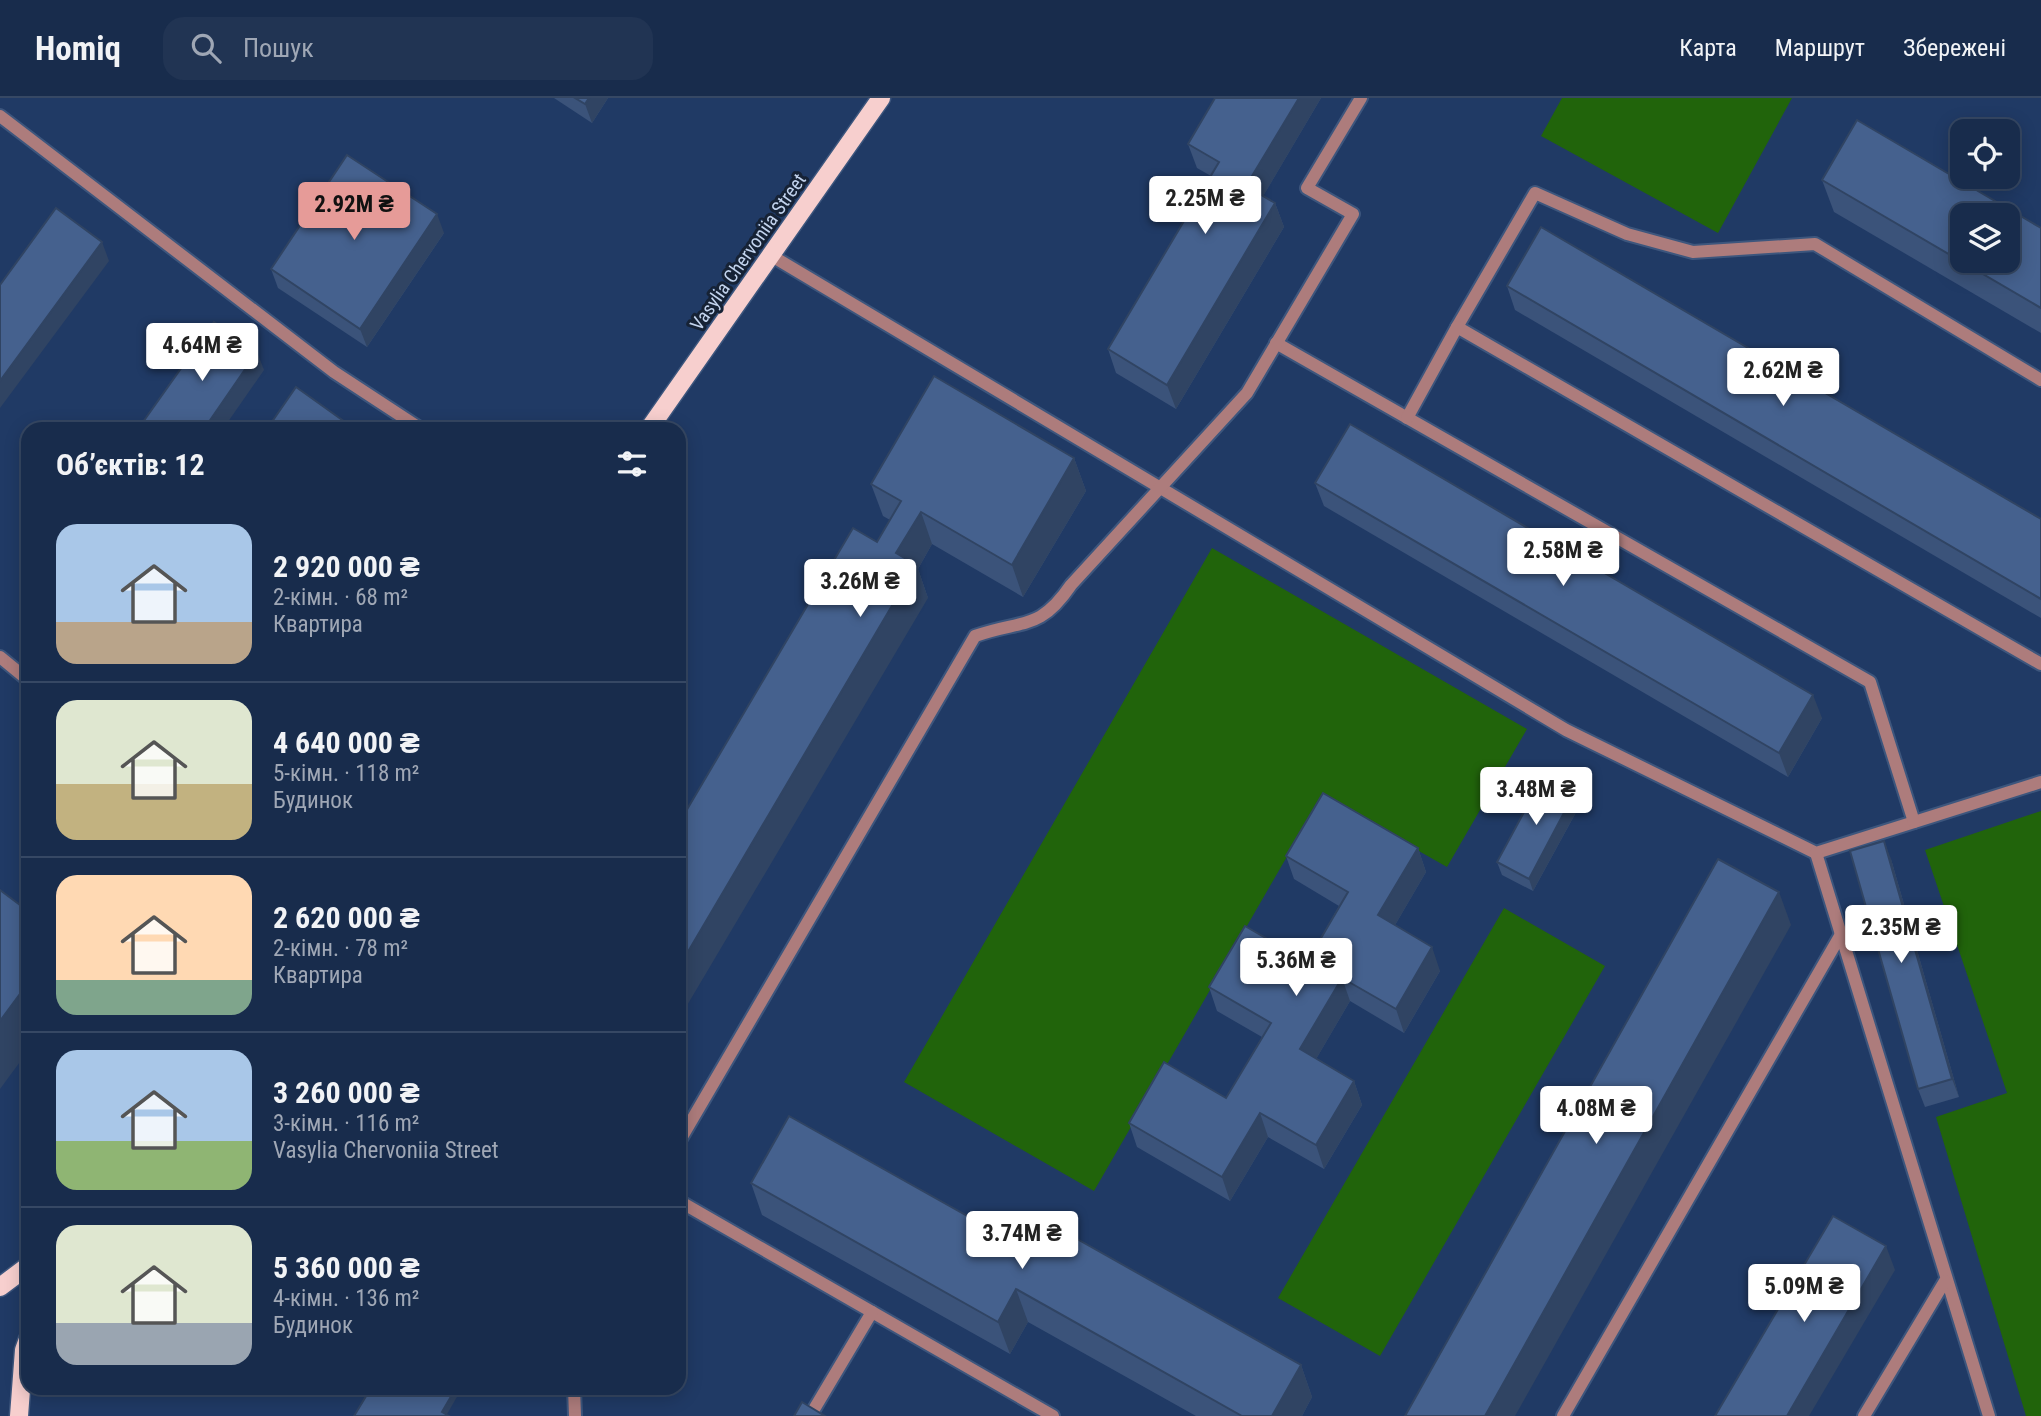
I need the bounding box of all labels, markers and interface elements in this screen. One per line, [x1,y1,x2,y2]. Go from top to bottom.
search box [163,17,653,80]
text: Homiq [35,29,121,68]
icon: search [187,29,225,67]
text: Пошук [243,33,314,63]
text: Карта [1679,34,1737,62]
text: Маршрут [1775,34,1865,62]
text: Збережені [1903,34,2006,62]
map controls [1950,119,2020,273]
button: locate [1950,119,2020,189]
street label: Vasylia Chervoniia Street [685,169,811,335]
pin: 2.25M ₴ [1140,176,1270,236]
pin: 2.92M ₴ [289,183,419,242]
text: 2.25M ₴ [1165,185,1245,212]
text: 2.92M ₴ [314,191,394,218]
button: layers [1950,203,2020,273]
pin: 4.64M ₴ [137,324,267,383]
text: 4.64M ₴ [162,332,242,359]
pin: 2.62M ₴ [1718,348,1848,408]
text: 2.62M ₴ [1743,357,1823,384]
icon: filters [613,445,651,483]
text: Об’єктів: 12 [56,447,205,482]
pin: 2.58M ₴ [1498,528,1628,588]
text: 2.58M ₴ [1523,537,1603,564]
text: 2 920 000 ₴ [273,549,420,584]
icon: home [112,552,196,636]
pin: 3.26M ₴ [795,560,925,619]
text: 3.26M ₴ [820,568,900,595]
text: 2-кімн. · 68 m² [273,584,408,611]
text: Квартира [273,611,363,638]
text: 4 640 000 ₴ [273,725,420,760]
icon: home [112,728,196,812]
text: 5-кімн. · 118 m² [273,760,419,787]
pin: 3.48M ₴ [1471,768,1601,827]
text: 3.48M ₴ [1496,776,1576,803]
text: Будинок [273,787,353,814]
text: 2 620 000 ₴ [273,900,420,935]
icon: home [112,903,196,987]
pin: 2.35M ₴ [1836,906,1966,965]
text: 2.35M ₴ [1861,914,1941,941]
text: 2-кімн. · 78 m² [273,935,408,962]
pin: 5.36M ₴ [1231,939,1361,998]
text: 5.36M ₴ [1256,947,1336,974]
text: Квартира [273,962,363,989]
text: 3 260 000 ₴ [273,1075,420,1110]
icon: home [112,1078,196,1162]
pin: 4.08M ₴ [1531,1086,1661,1146]
text: 4.08M ₴ [1556,1095,1636,1122]
text: 3-кімн. · 116 m² [273,1110,419,1137]
text: Vasylia Chervoniia Street [273,1137,499,1164]
pin: 3.74M ₴ [957,1212,1087,1271]
text: 3.74M ₴ [982,1220,1062,1247]
text: 5 360 000 ₴ [273,1250,420,1285]
icon: home [112,1253,196,1337]
pin: 5.09M ₴ [1739,1264,1869,1324]
text: 5.09M ₴ [1764,1273,1844,1300]
text: 4-кімн. · 136 m² [273,1285,419,1312]
text: Будинок [273,1312,353,1339]

